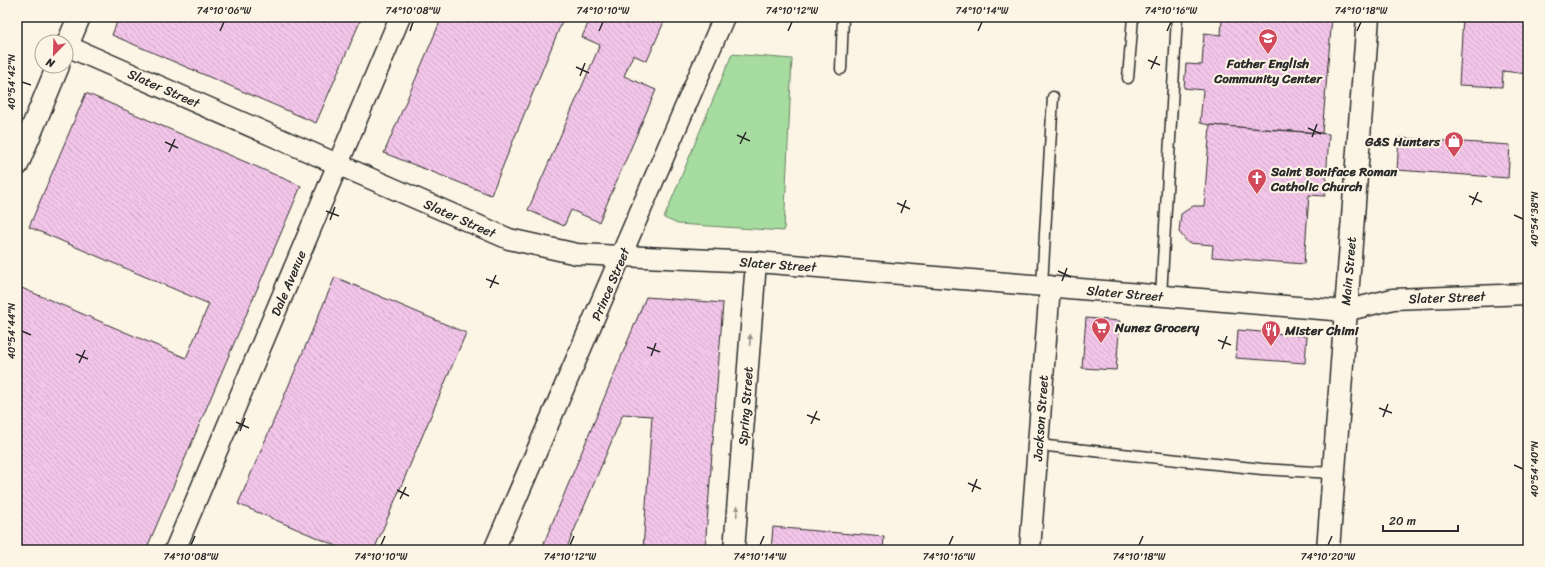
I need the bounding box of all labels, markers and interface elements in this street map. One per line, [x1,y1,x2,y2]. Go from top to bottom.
text: 74°10'06"W [197,2,252,20]
text: 74°10'08"W [386,2,441,20]
text: 74°10'10"W [576,2,630,20]
text: 74°10'12"W [766,2,819,20]
text: 74°10'14"W [956,2,1009,20]
text: 74°10'16"W [1145,2,1197,20]
text: 74°10'18"W [1335,2,1388,20]
school or university icon: Father English Community Center [1257,27,1279,55]
north arrow [34,34,74,74]
text: N [43,52,58,73]
place label: Father English Community Center [1213,52,1323,90]
text: 40°54'42"N [3,54,21,110]
street label: Slater Street [124,62,204,115]
place label: G&S Hunters [1364,130,1441,153]
shop icon: G&S Hunters [1443,130,1465,158]
place label: Saint Boniface Roman Catholic Church [1270,160,1398,198]
church icon: Saint Boniface Roman Catholic Church [1246,167,1268,195]
text: 40°54'38"N [1526,191,1544,247]
street label: Slater Street [420,192,500,245]
street label: Main Street [1334,235,1363,306]
street label: Prince Street [585,243,637,324]
street label: Dale Avenue [264,246,313,320]
street label: Slater Street [739,250,818,279]
street label: Slater Street [1086,279,1165,308]
street label: Slater Street [1408,285,1487,310]
text: 40°54'44"N [3,303,21,359]
supermarket icon: Nunez Grocery [1090,316,1112,344]
place label: Nunez Grocery [1114,316,1200,339]
restaurant icon: Mister Chimi [1260,319,1282,347]
place label: Mister Chimi [1284,319,1360,342]
one-way arrow [747,334,754,346]
street label: Spring Street [731,365,760,446]
street label: Jackson Street [1026,374,1055,463]
text: 40°54'40"N [1526,441,1544,497]
one-way arrow [734,505,741,517]
scale bar [1383,507,1458,533]
text: 20 m [1389,510,1416,532]
text: 74°10'08"W [164,548,219,566]
text: 74°10'10"W [354,548,408,566]
text: 74°10'12"W [544,548,597,566]
text: 74°10'14"W [734,548,787,566]
text: 74°10'16"W [923,548,975,566]
text: 74°10'18"W [1113,548,1166,566]
text: 74°10'20"W [1301,548,1356,566]

